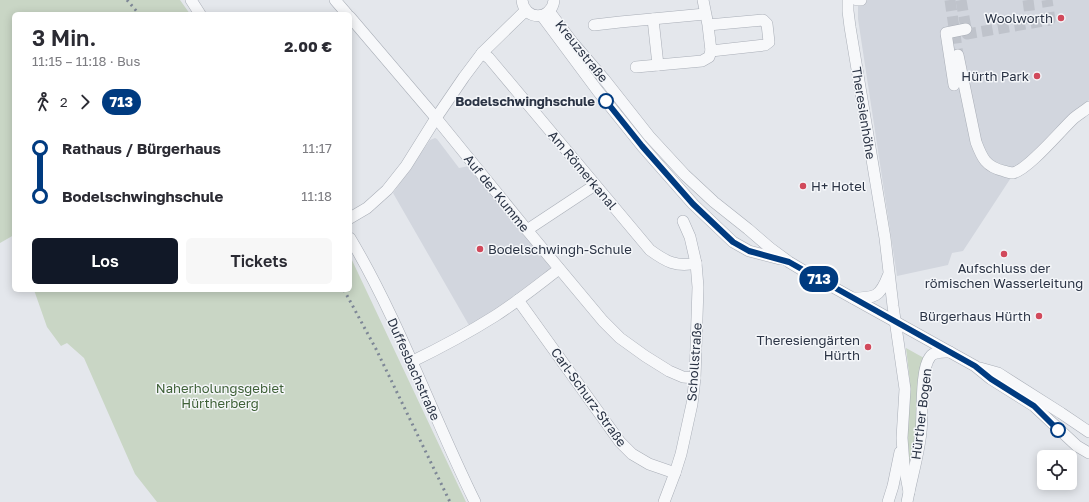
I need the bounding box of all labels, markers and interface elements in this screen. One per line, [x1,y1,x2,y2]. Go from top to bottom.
place label: Woolworth [985,10,1053,26]
marker: Woolworth [1056,13,1066,23]
street label: Kreuzstraße [552,17,612,85]
text: 3 Min. [32,24,96,51]
text: 2.00 € [284,37,332,55]
text: 11:15 – 11:18 · Bus [32,53,140,69]
street label: Theresienhöhe [849,66,879,160]
place label: Hürth Park [961,68,1030,84]
marker: Hürth Park [1032,71,1042,81]
icon: walk [32,91,54,113]
icon: forward [74,91,96,113]
text: 713 [110,93,133,110]
place label: Bodelschwinghschule [455,93,595,109]
marker: Bodelschwinghschule [598,93,614,109]
text: 2 [60,94,68,110]
street label: Am Römerkanal [545,127,621,213]
text: Rathaus / Bürgerhaus [62,139,221,157]
text: 11:17 [302,140,332,156]
street label: Auf der Kumme [461,151,533,235]
place label: H+ Hotel [811,178,866,194]
marker: H+ Hotel [798,181,808,191]
text: Bodelschwinghschule [62,187,223,205]
text: 11:18 [301,188,332,204]
button: Los [32,238,178,284]
button: Tickets [186,238,332,284]
place label: Bodelschwingh-Schule [488,241,632,257]
marker: Bodelschwingh-Schule [475,244,485,254]
marker: Aufschluss der römischen Wasserleitung [999,249,1009,259]
place label: Aufschluss der römischen Wasserleitung [925,260,1083,291]
line badge: 713 [796,266,842,292]
text: 713 [807,270,831,287]
place label: Bürgerhaus Hürth [919,308,1031,324]
marker: Bürgerhaus Hürth [1034,311,1044,321]
street label: Duffesbachstraße [384,315,444,423]
street label: Schollstraße [683,322,705,402]
place label: Theresiengärten Hürth [757,332,860,363]
marker: Theresiengärten Hürth [863,342,873,352]
street label: Carl-Schurz-Straße [548,344,630,450]
street label: Hürther Bogen [907,367,935,461]
park label: Naherholungsgebiet Hürtherberg [156,380,284,411]
unlabelled marker [1050,422,1066,438]
map controls [1037,450,1077,490]
button: locate [1037,450,1077,490]

